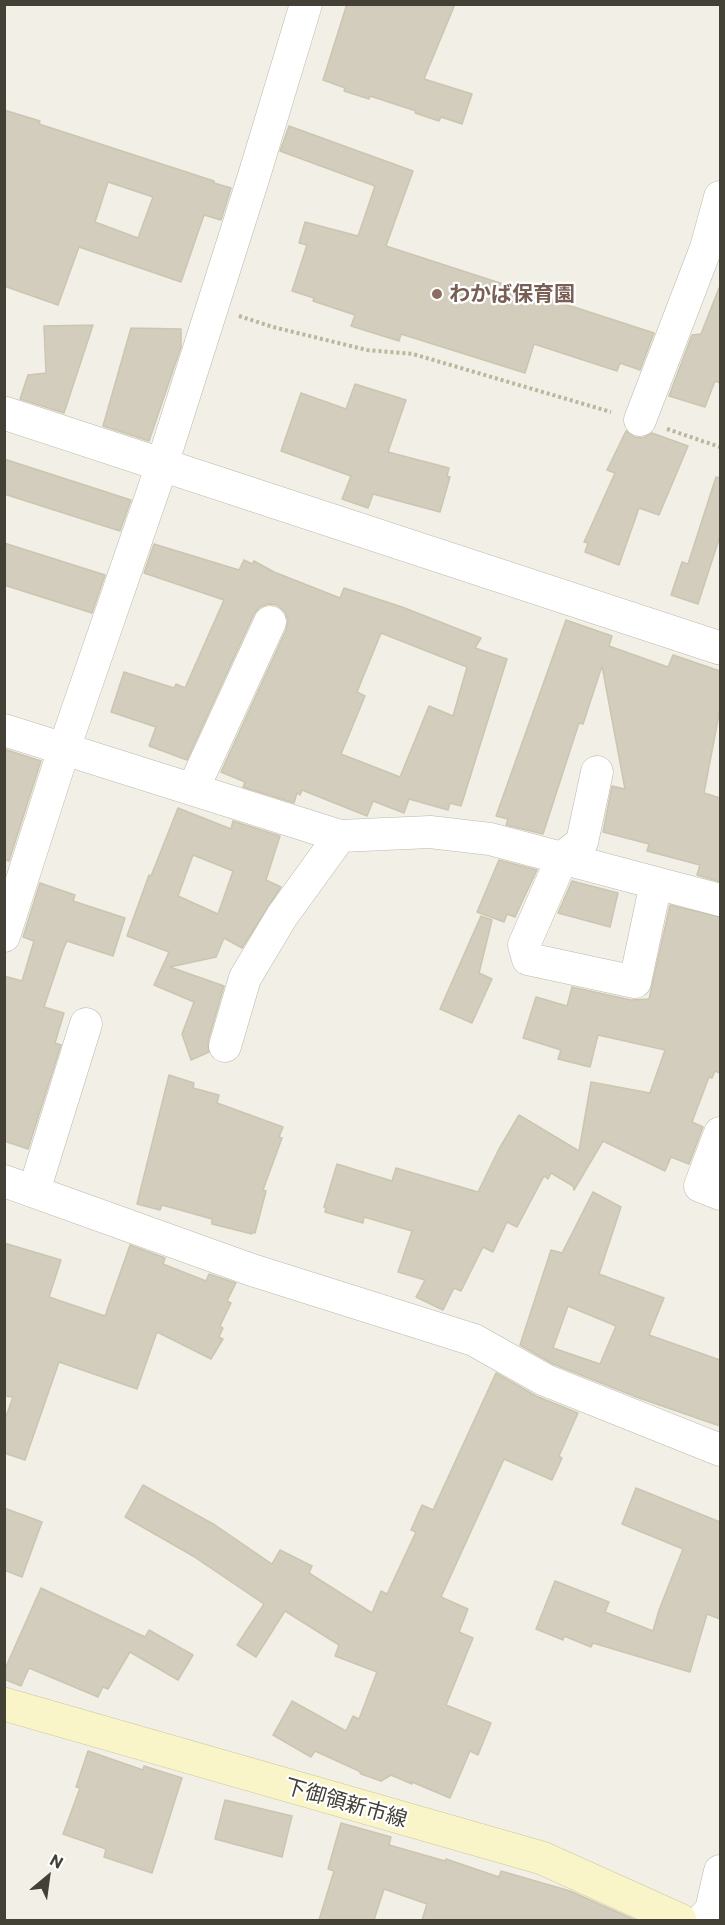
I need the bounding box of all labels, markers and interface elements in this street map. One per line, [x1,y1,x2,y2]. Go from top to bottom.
place label: わかば保育園 [449,281,575,307]
marker: わかば保育園 [430,287,444,301]
street label: 下御領新市線 [282,1774,410,1832]
north arrow [18,1847,78,1907]
text: N [47,1850,67,1872]

